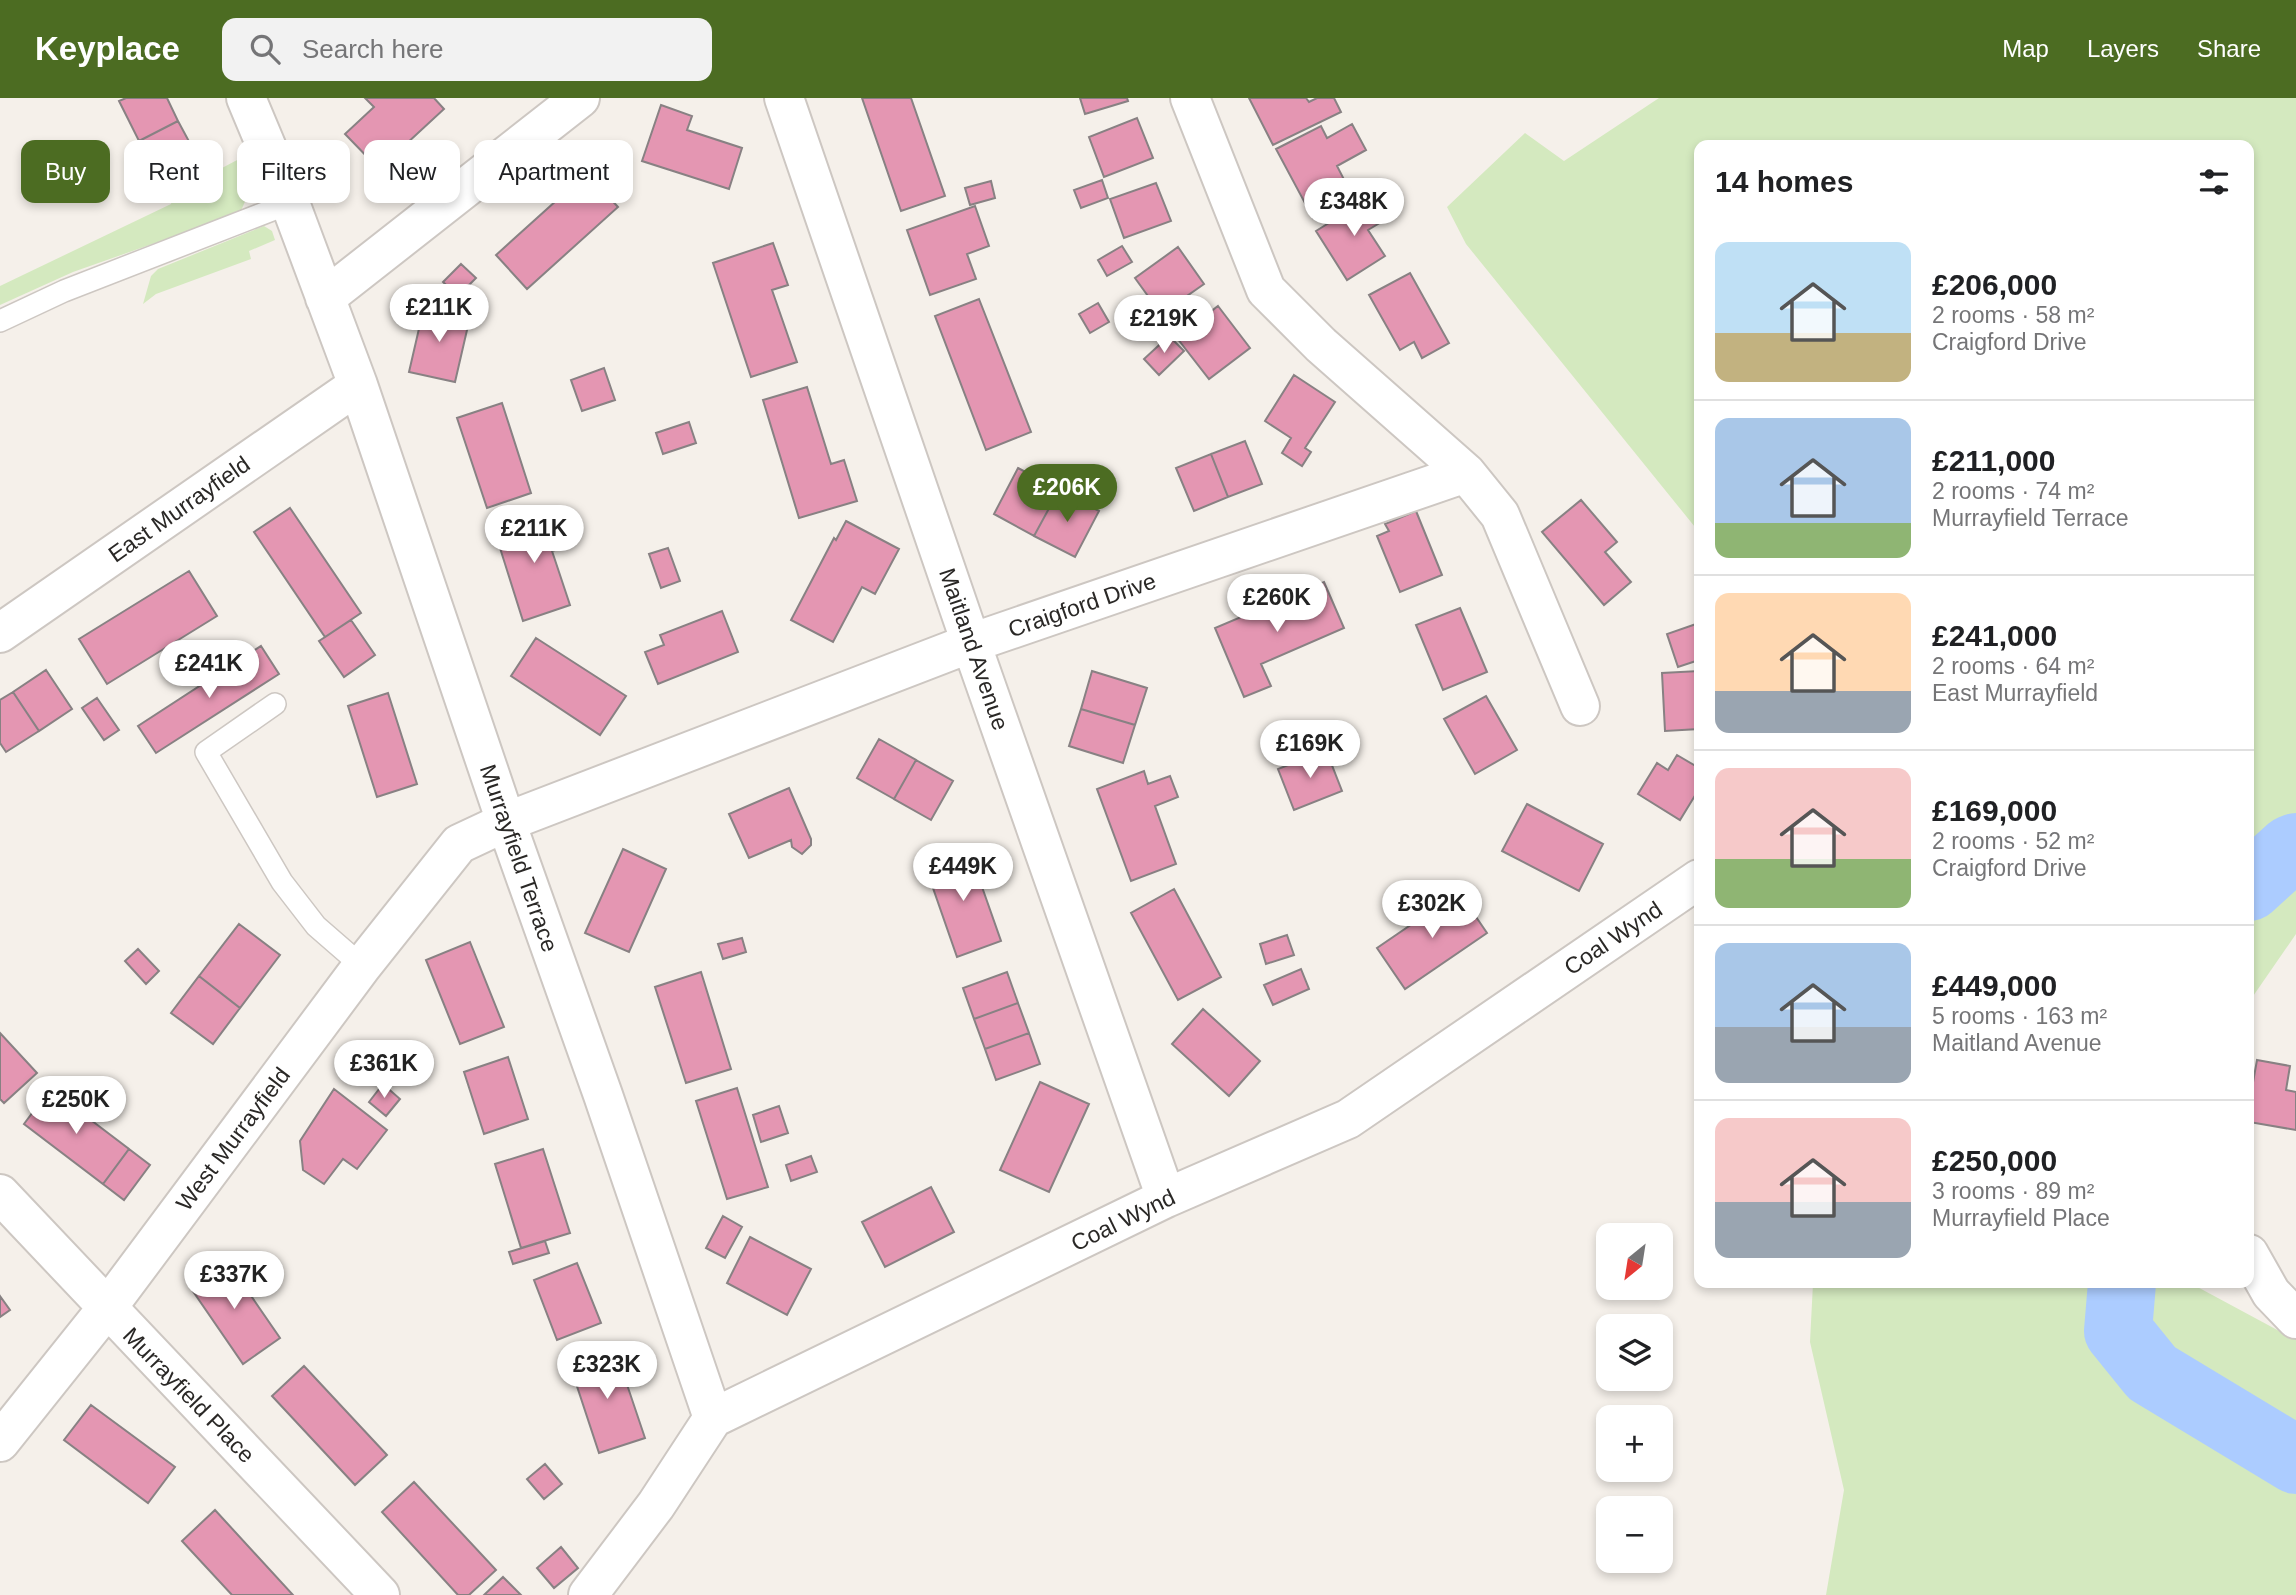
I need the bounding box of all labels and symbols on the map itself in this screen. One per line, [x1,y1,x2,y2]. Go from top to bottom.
pin: £348K [1305,178,1403,238]
pin: £211K [390,285,488,344]
pin: £219K [1115,296,1213,355]
street label: East Murrayfield [103,451,255,567]
pin: £206K [1018,464,1116,524]
pin: £211K [485,505,583,565]
street label: Maitland Avenue [934,565,1014,733]
street label: Craigford Drive [1005,568,1159,642]
pin: £260K [1228,574,1326,634]
pin: £241K [160,640,258,700]
pin: £169K [1261,720,1359,780]
street label: Murrayfield Terrace [475,761,563,955]
pin: £449K [914,844,1012,903]
pin: £302K [1383,880,1481,940]
street label: Coal Wynd [1559,896,1667,980]
pin: £361K [335,1040,433,1100]
street label: West Murrayfield [171,1062,295,1216]
pin: £250K [27,1076,125,1136]
street label: Coal Wynd [1067,1184,1179,1256]
north arrow [1596,1223,1673,1300]
pin: £337K [185,1252,283,1311]
street label: Murrayfield Place [118,1322,260,1468]
pin: £323K [558,1342,656,1401]

